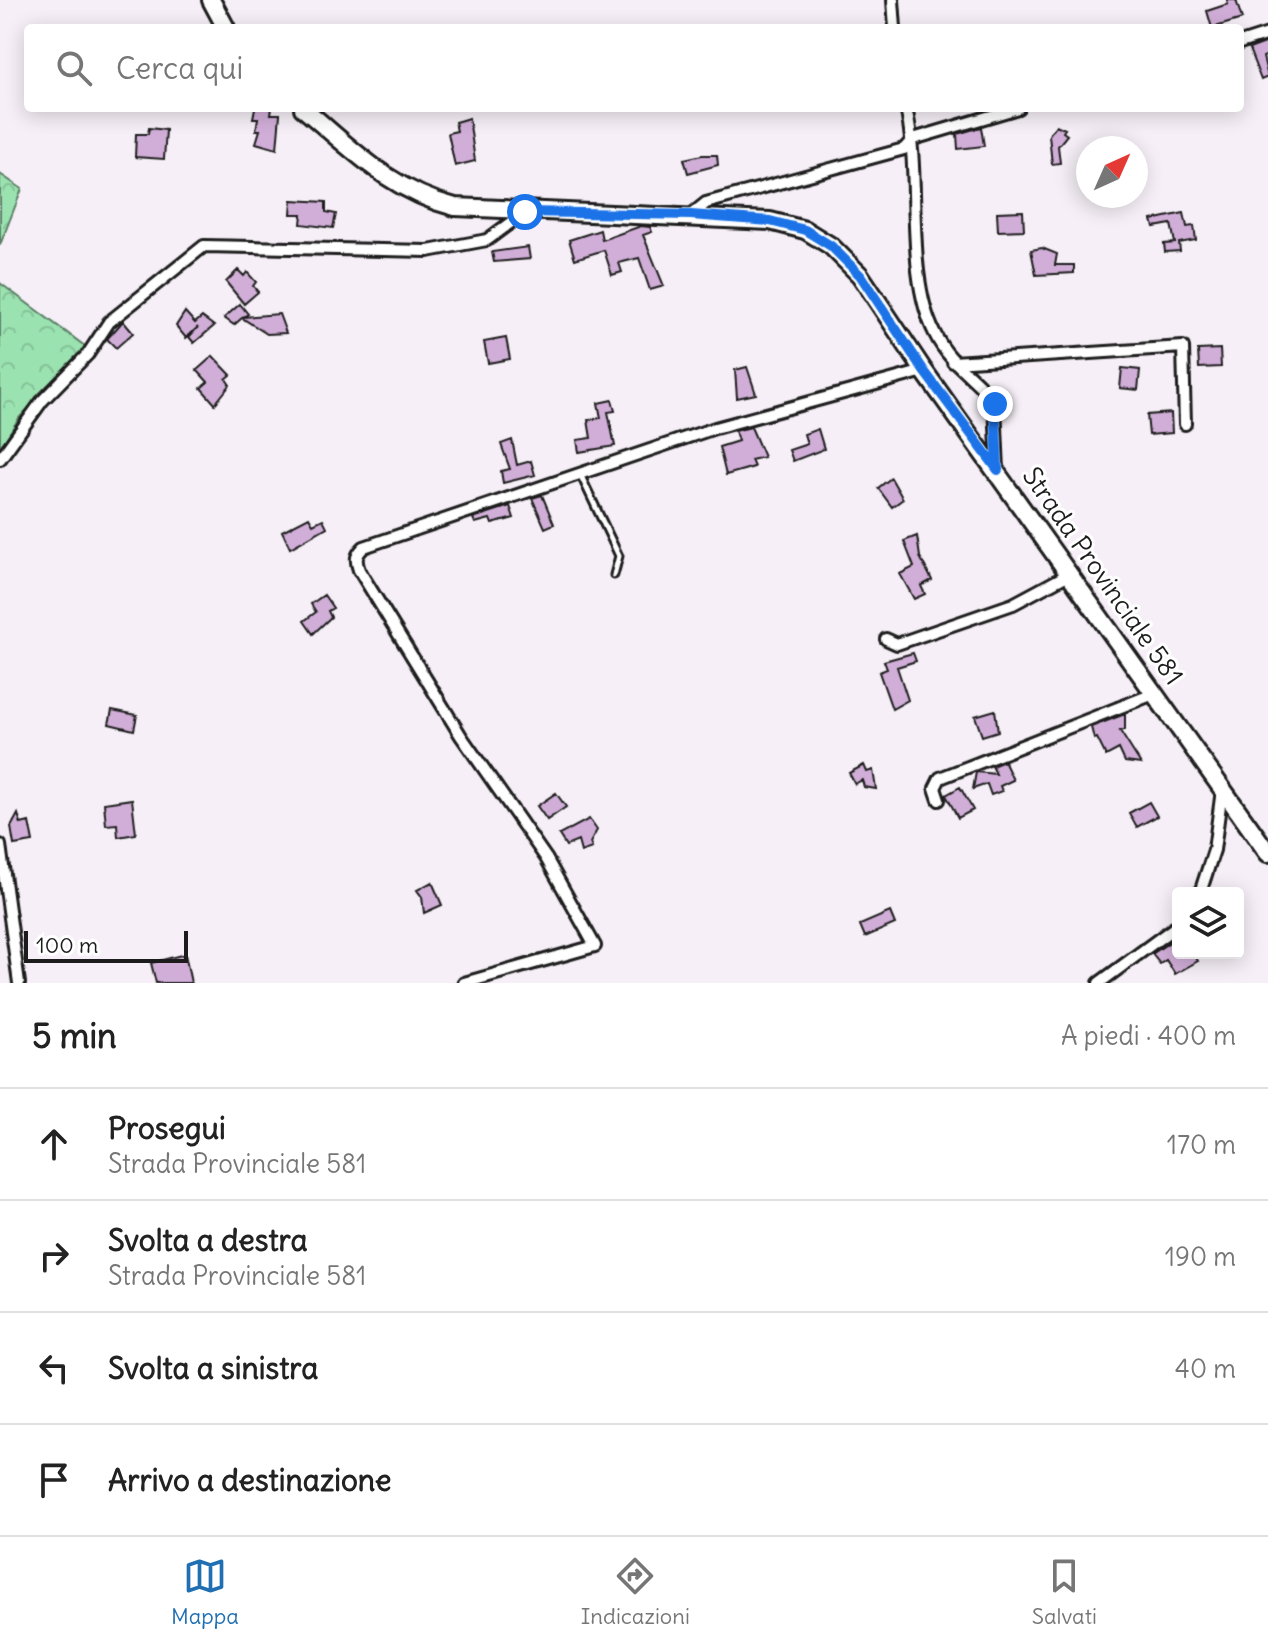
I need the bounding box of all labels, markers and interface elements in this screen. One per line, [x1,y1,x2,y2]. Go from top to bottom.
search box [24,24,1244,112]
icon: search [52,46,96,90]
text: Cerca qui [116,49,243,87]
north arrow [1076,136,1148,208]
route start [507,194,543,230]
route end [977,386,1013,422]
street label: Strada Provinciale 581 [1016,460,1191,691]
map controls [1172,887,1244,959]
button: layers [1172,887,1244,959]
scale bar [24,927,188,963]
text: 100 m [36,931,98,959]
text: 5 min [32,1014,117,1057]
text: A piedi · 400 m [1061,1019,1236,1052]
text: Prosegui [108,1109,226,1147]
icon: ahead [32,1122,76,1166]
text: 170 m [1167,1128,1236,1161]
text: Strada Provinciale 581 [108,1147,366,1180]
text: Svolta a destra [108,1221,308,1259]
icon: right [32,1234,76,1278]
text: 190 m [1165,1240,1236,1273]
text: Strada Provinciale 581 [108,1259,366,1292]
icon: left [32,1346,76,1390]
text: Svolta a sinistra [108,1349,318,1387]
text: 40 m [1175,1352,1236,1385]
icon: arrive [32,1458,76,1502]
text: Arrivo a destinazione [108,1461,391,1499]
tab: Mappa [171,1554,239,1630]
tab: Indicazioni [581,1554,690,1630]
tab: Salvati [1032,1554,1097,1630]

